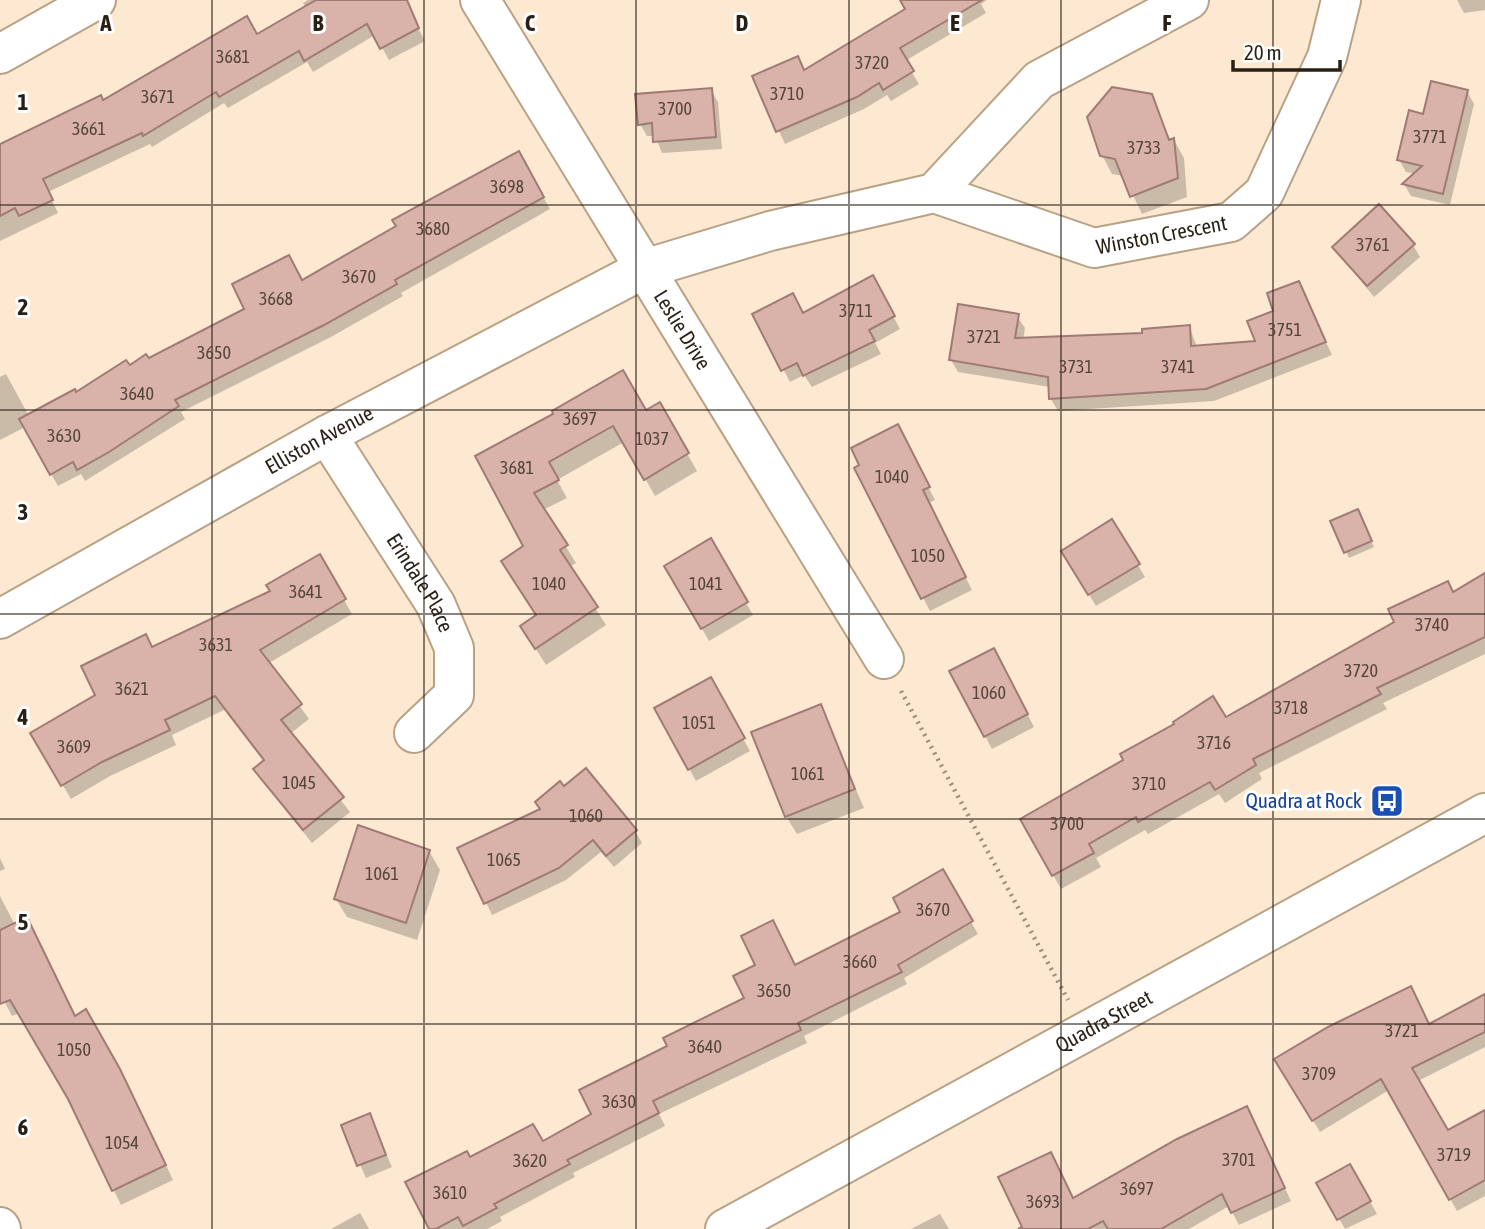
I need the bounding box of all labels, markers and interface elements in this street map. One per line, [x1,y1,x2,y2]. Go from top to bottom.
text: A [99,10,112,36]
text: B [313,10,324,36]
text: C [525,10,536,36]
text: D [736,10,749,36]
text: E [950,10,960,36]
text: F [1162,10,1172,36]
scale bar [1233,28,1340,72]
text: 20 m [1244,40,1282,64]
house number: 3681 [216,46,250,67]
house number: 3720 [855,52,889,73]
house number: 3710 [770,83,804,104]
house number: 3671 [141,86,175,107]
text: 1 [18,89,29,115]
house number: 3700 [658,98,692,119]
house number: 3661 [72,118,106,139]
house number: 3771 [1413,126,1447,147]
house number: 3733 [1127,137,1161,158]
house number: 3698 [490,176,524,197]
street label: Winston Crescent [1094,210,1229,258]
house number: 3680 [416,218,450,239]
house number: 3761 [1356,234,1390,255]
house number: 3670 [342,266,376,287]
street label: Leslie Drive [650,285,717,374]
house number: 3668 [259,288,293,309]
text: 2 [18,294,28,320]
house number: 3711 [839,300,873,321]
house number: 3751 [1268,319,1302,340]
house number: 3721 [967,326,1001,347]
house number: 3650 [197,342,231,363]
house number: 3731 [1059,356,1093,377]
house number: 3741 [1161,356,1195,377]
house number: 3640 [120,383,154,404]
street label: Elliston Avenue [261,400,377,478]
house number: 3697 [563,408,597,429]
house number: 3630 [47,425,81,446]
house number: 1037 [635,428,669,449]
house number: 3681 [500,457,534,478]
house number: 1040 [875,466,909,487]
text: 3 [18,499,28,525]
street label: Erindale Place [382,529,459,635]
house number: 1050 [911,545,945,566]
house number: 1040 [532,573,566,594]
house number: 1041 [689,573,723,594]
house number: 3641 [289,581,323,602]
house number: 3740 [1415,614,1449,635]
house number: 3631 [199,634,233,655]
house number: 3720 [1344,660,1378,681]
house number: 3621 [115,678,149,699]
house number: 1060 [972,682,1006,703]
house number: 3718 [1274,697,1308,718]
text: 4 [17,704,29,730]
house number: 1051 [682,712,716,733]
house number: 3716 [1197,732,1231,753]
house number: 3609 [57,736,91,757]
house number: 1061 [791,763,825,784]
house number: 1045 [282,772,316,793]
house number: 3710 [1132,773,1166,794]
bus stop icon: Quadra at Rock [1368,782,1406,820]
place label: Quadra at Rock [1245,788,1362,812]
house number: 1060 [569,805,603,826]
house number: 3700 [1050,813,1084,834]
house number: 1065 [487,849,521,870]
house number: 1061 [365,863,399,884]
house number: 3670 [916,899,950,920]
text: 5 [18,909,29,935]
house number: 3660 [843,951,877,972]
house number: 3650 [757,980,791,1001]
street label: Quadra Street [1051,985,1156,1057]
house number: 3721 [1385,1020,1419,1041]
house number: 3640 [688,1036,722,1057]
house number: 1050 [57,1039,91,1060]
house number: 3709 [1302,1063,1336,1084]
house number: 3630 [602,1091,636,1112]
text: 6 [18,1114,29,1140]
house number: 1054 [105,1132,139,1153]
house number: 3719 [1437,1144,1471,1165]
house number: 3701 [1222,1149,1256,1170]
house number: 3620 [513,1150,547,1171]
house number: 3697 [1120,1178,1154,1199]
house number: 3610 [433,1182,467,1203]
house number: 3693 [1026,1191,1060,1212]

